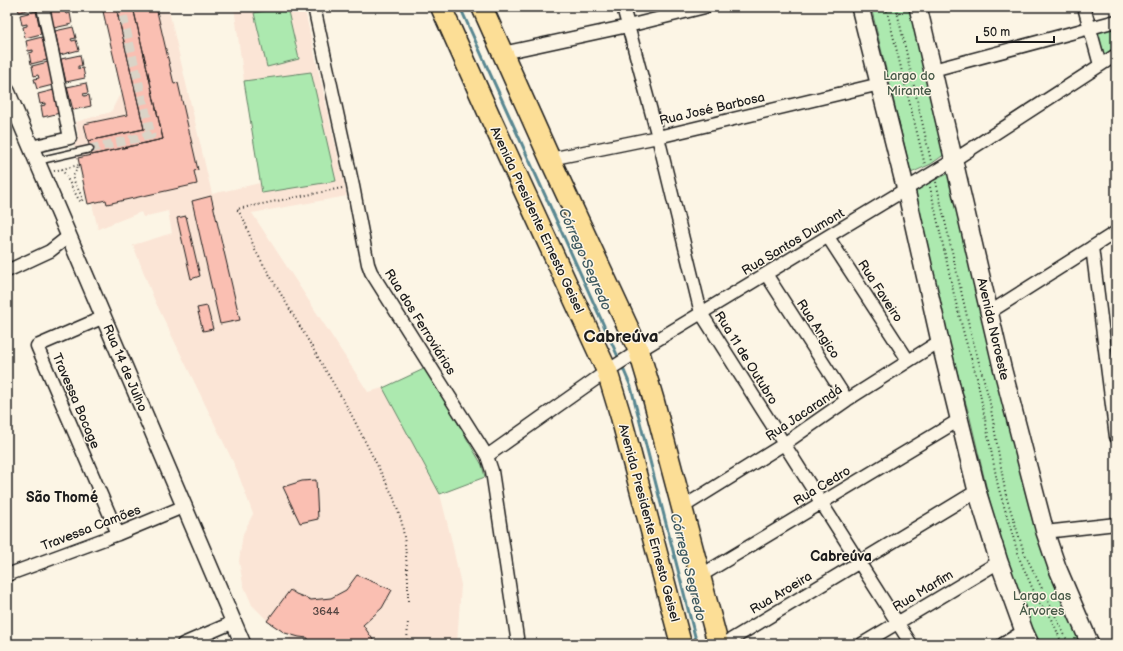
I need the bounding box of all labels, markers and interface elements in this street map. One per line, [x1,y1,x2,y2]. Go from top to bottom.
scale bar [977,18,1054,44]
text: 50 m [983,25,1010,40]
park label: Largo do Mirante [883,68,935,99]
street label: Rua José Barbosa [658,89,766,129]
street label: Avenida Presidente Ernesto Geisel [487,124,587,316]
water label: Córrego Segredo [555,205,615,313]
street label: Rua Santos Dumont [739,205,847,279]
street label: Rua Faveiro [854,257,906,325]
street label: Rua dos Ferroviários [381,266,459,378]
street label: Avenida Noroeste [973,276,1013,382]
street label: Rua Angico [793,296,843,362]
street label: Rua 11 de Outubro [711,308,781,408]
street label: Rua 14 de Julho [99,322,151,414]
district label: Cabreúva [584,327,658,347]
street label: Travessa Bocage [49,351,103,451]
street label: Rua Jacarandá [763,382,845,444]
street label: Avenida Presidente Ernesto Geisel [615,422,683,624]
street label: Rua Cedro [791,463,853,509]
district label: São Thomé [26,489,99,506]
street label: Travessa Camões [39,501,144,554]
water label: Córrego Segredo [666,511,710,623]
district label: Cabreúva [810,548,872,565]
street label: Rua Marfim [890,567,956,615]
street label: Rua Aroeira [747,568,815,618]
park label: Largo das Árvores [1013,588,1072,619]
house number: 3644 [313,605,340,618]

